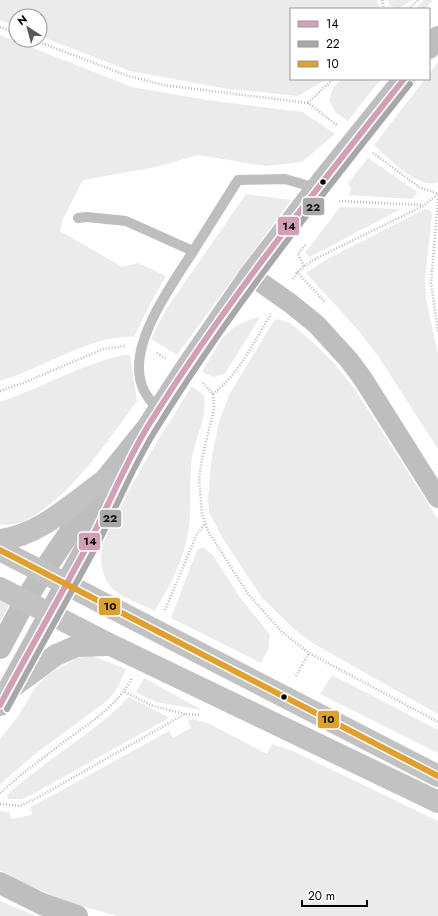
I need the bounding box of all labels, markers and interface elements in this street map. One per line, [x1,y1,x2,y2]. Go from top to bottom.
north arrow [8,8,48,48]
legend [290,8,430,80]
text: N [14,11,30,29]
text: 14 [326,15,338,33]
text: 22 [326,35,340,53]
text: 10 [326,55,339,73]
unlabelled marker [318,177,328,187]
line badge: 22 [302,197,325,216]
text: 22 [306,199,320,215]
line badge: 14 [277,216,300,236]
text: 14 [282,218,296,234]
line badge: 22 [99,509,122,528]
text: 22 [103,510,117,526]
line badge: 14 [78,532,101,551]
text: 14 [83,533,97,549]
line badge: 10 [98,597,121,616]
text: 10 [104,598,116,614]
unlabelled marker [279,692,289,702]
line badge: 10 [317,710,340,729]
text: 10 [322,711,334,727]
scale bar [302,882,367,908]
text: 20 m [308,887,335,905]

